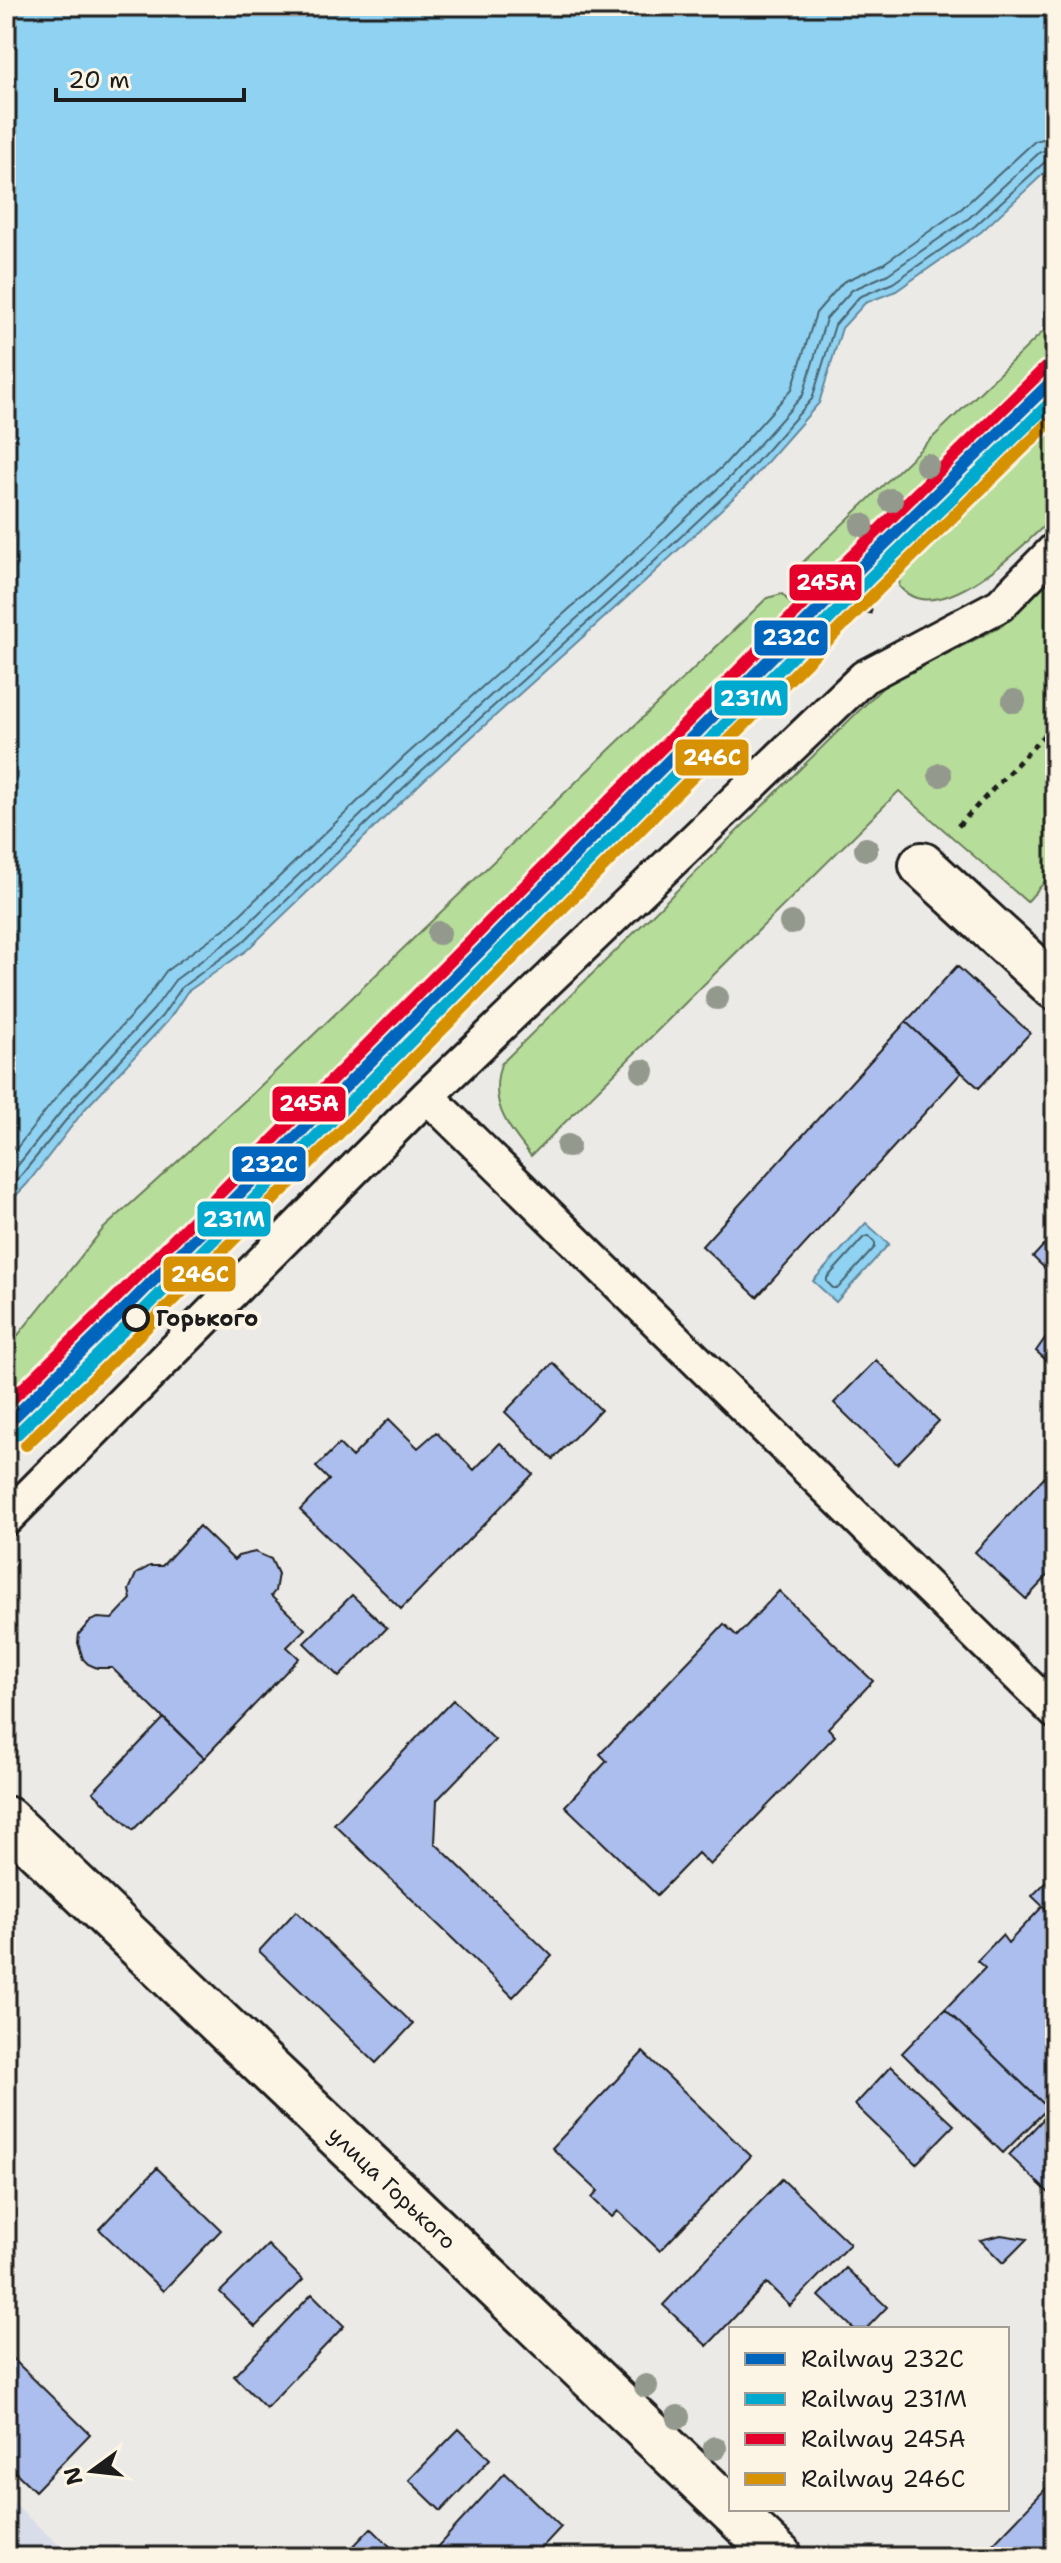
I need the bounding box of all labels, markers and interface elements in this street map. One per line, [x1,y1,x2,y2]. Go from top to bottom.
scale bar [56,52,244,102]
text: 20 m [68,64,130,96]
line badge: 245А [788,563,863,602]
text: 245А [796,568,856,597]
line badge: 232C [753,619,829,657]
text: 232C [762,623,820,652]
line badge: 231М [713,679,789,717]
text: 231М [720,684,782,713]
line badge: 246С [674,738,750,777]
text: 246С [683,743,741,772]
line badge: 245А [271,1085,347,1123]
text: 245А [279,1089,339,1118]
line badge: 232C [231,1145,307,1183]
text: 232C [240,1150,298,1179]
line badge: 231М [196,1200,272,1238]
text: 231М [203,1205,265,1234]
line badge: 246С [162,1255,237,1293]
text: 246С [171,1260,229,1289]
place label: Горького [156,1304,258,1333]
marker: Горького [123,1305,149,1331]
street label: улица Горького [322,2120,463,2255]
legend [729,2327,1009,2511]
text: Railway 232C [801,2343,964,2375]
text: Railway 231М [801,2383,967,2415]
text: Railway 245А [801,2423,966,2455]
north arrow [52,2431,132,2511]
text: Railway 246С [801,2463,965,2495]
text: N [57,2464,89,2488]

